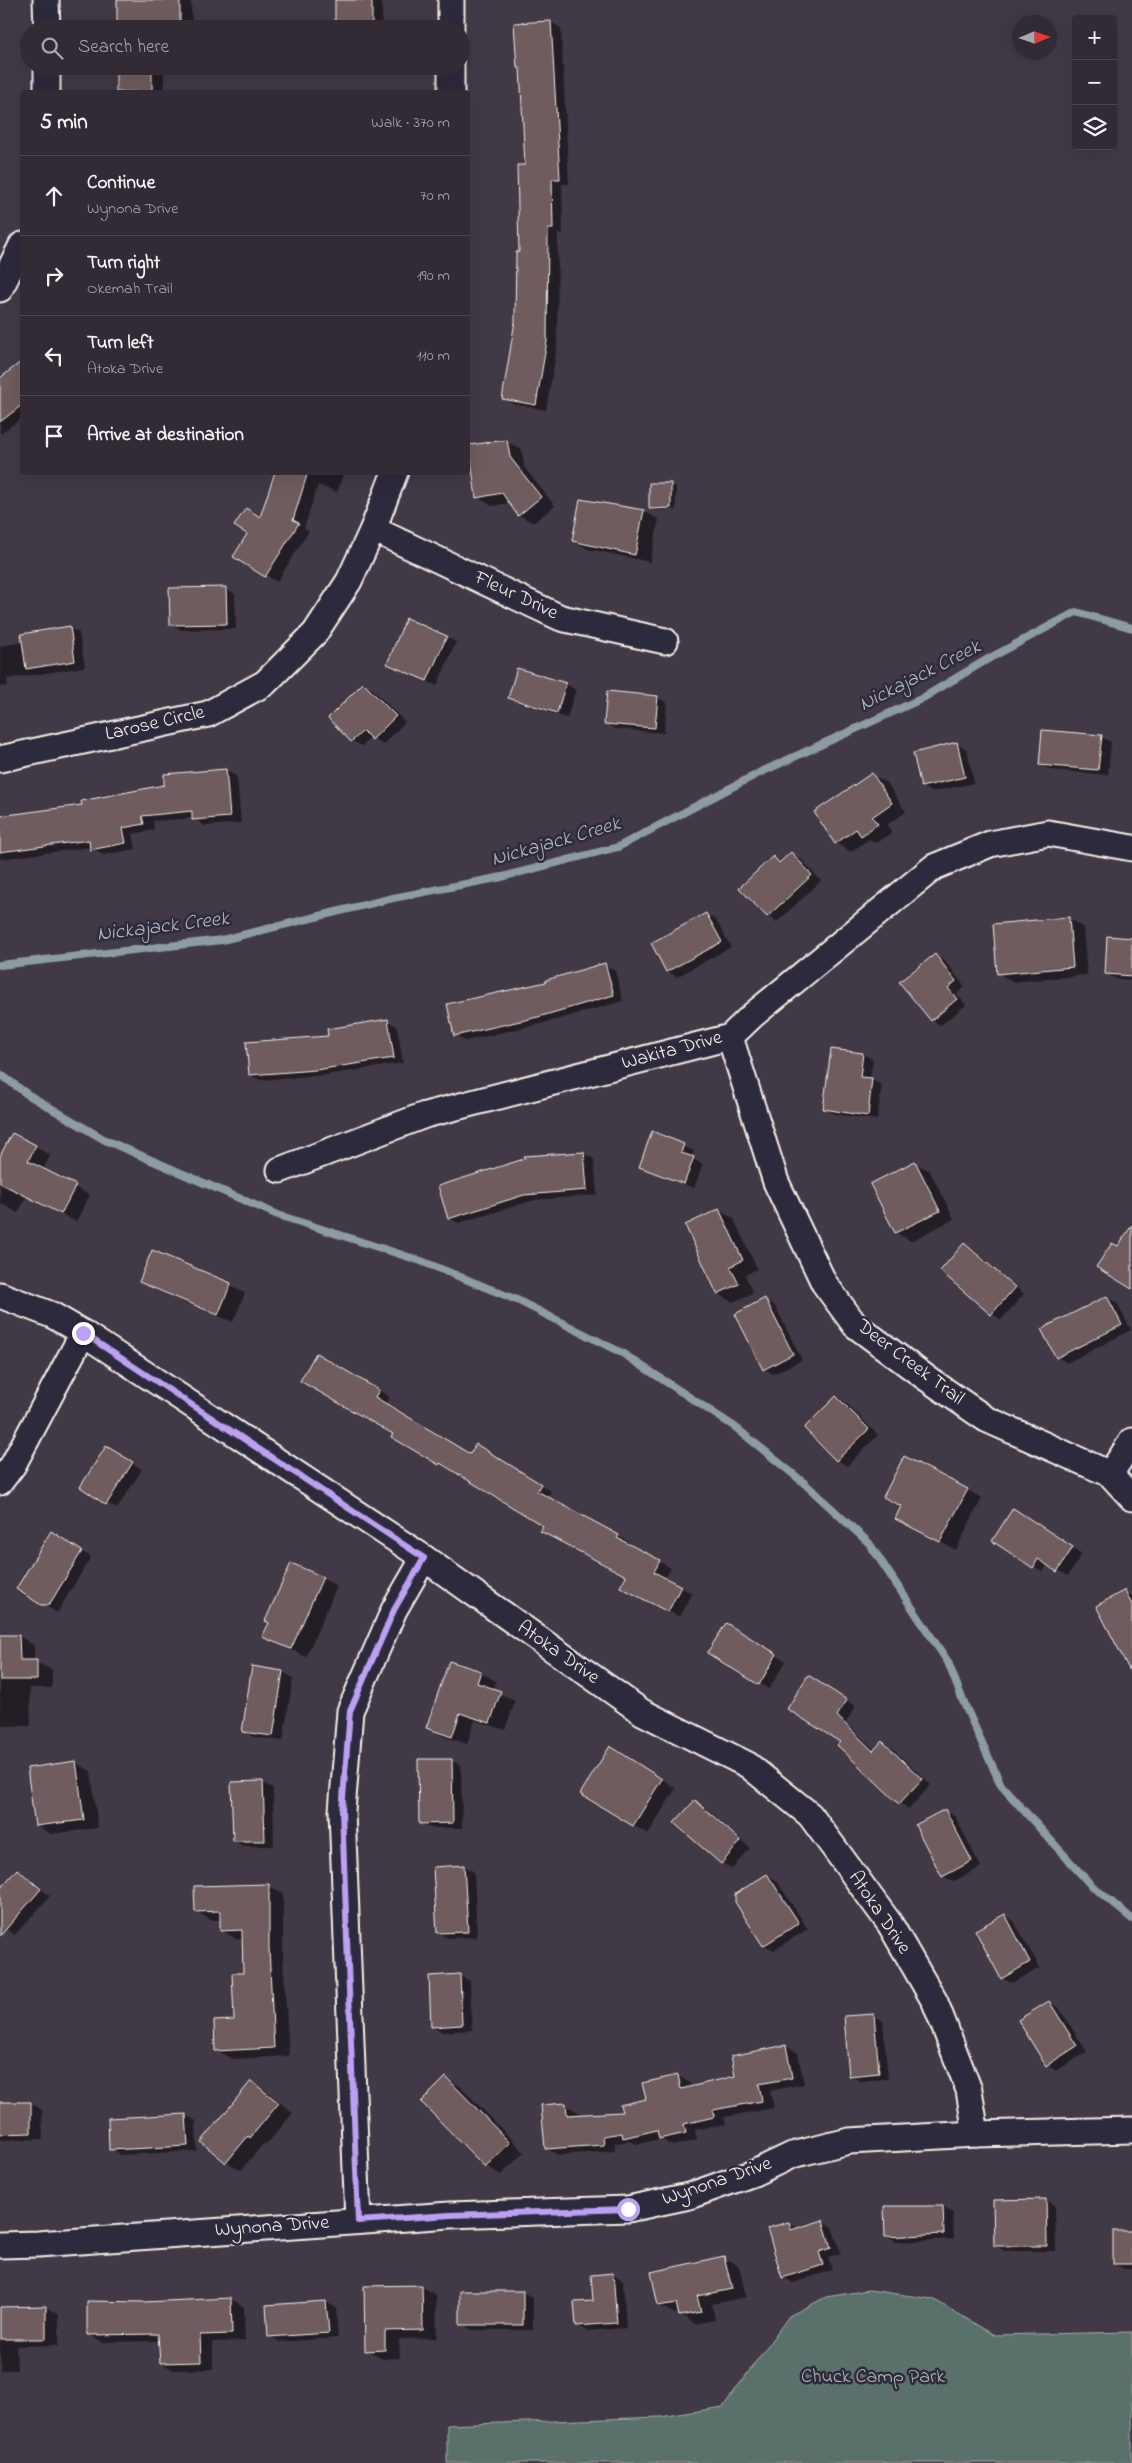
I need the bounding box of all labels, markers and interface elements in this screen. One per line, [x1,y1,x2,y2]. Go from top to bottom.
north arrow [1012,15,1057,60]
map controls [1072,15,1117,150]
button: + [1072,15,1117,60]
search box [20,20,470,75]
icon: search [38,34,66,62]
text: Search here [78,34,169,61]
button: − [1072,60,1117,105]
button: layers [1072,105,1117,150]
text: 5 min [40,108,88,138]
text: Walk · 370 m [371,111,450,135]
text: Continue [87,170,155,197]
icon: ahead [40,182,68,210]
text: 70 m [420,184,450,208]
text: Wynona Drive [87,197,178,221]
text: Turn right [87,250,160,277]
icon: right [40,262,68,290]
text: 190 m [417,264,450,288]
text: Okemah Trail [87,277,173,301]
text: Turn left [87,330,154,357]
icon: left [40,342,68,370]
text: 110 m [416,344,450,368]
text: Atoka Drive [87,357,163,381]
icon: arrive [40,422,68,450]
text: Arrive at destination [87,422,244,449]
street label: Fleur Drive [468,563,563,628]
water label: Nickajack Creek [854,632,987,720]
street label: Larose Circle [103,699,207,749]
water label: Nickajack Creek [488,809,625,875]
water label: Nickajack Creek [95,904,232,950]
street label: Wakita Drive [619,1024,726,1078]
street label: Deer Creek Trail [849,1312,970,1413]
route end [72,1322,95,1345]
street label: Atoka Drive [511,1614,605,1692]
street label: Atoka Drive [840,1865,918,1961]
street label: Wynona Drive [658,2150,776,2214]
route start [617,2198,640,2221]
street label: Wynona Drive [214,2209,330,2245]
park label: Chuck Camp Park [801,2363,945,2392]

